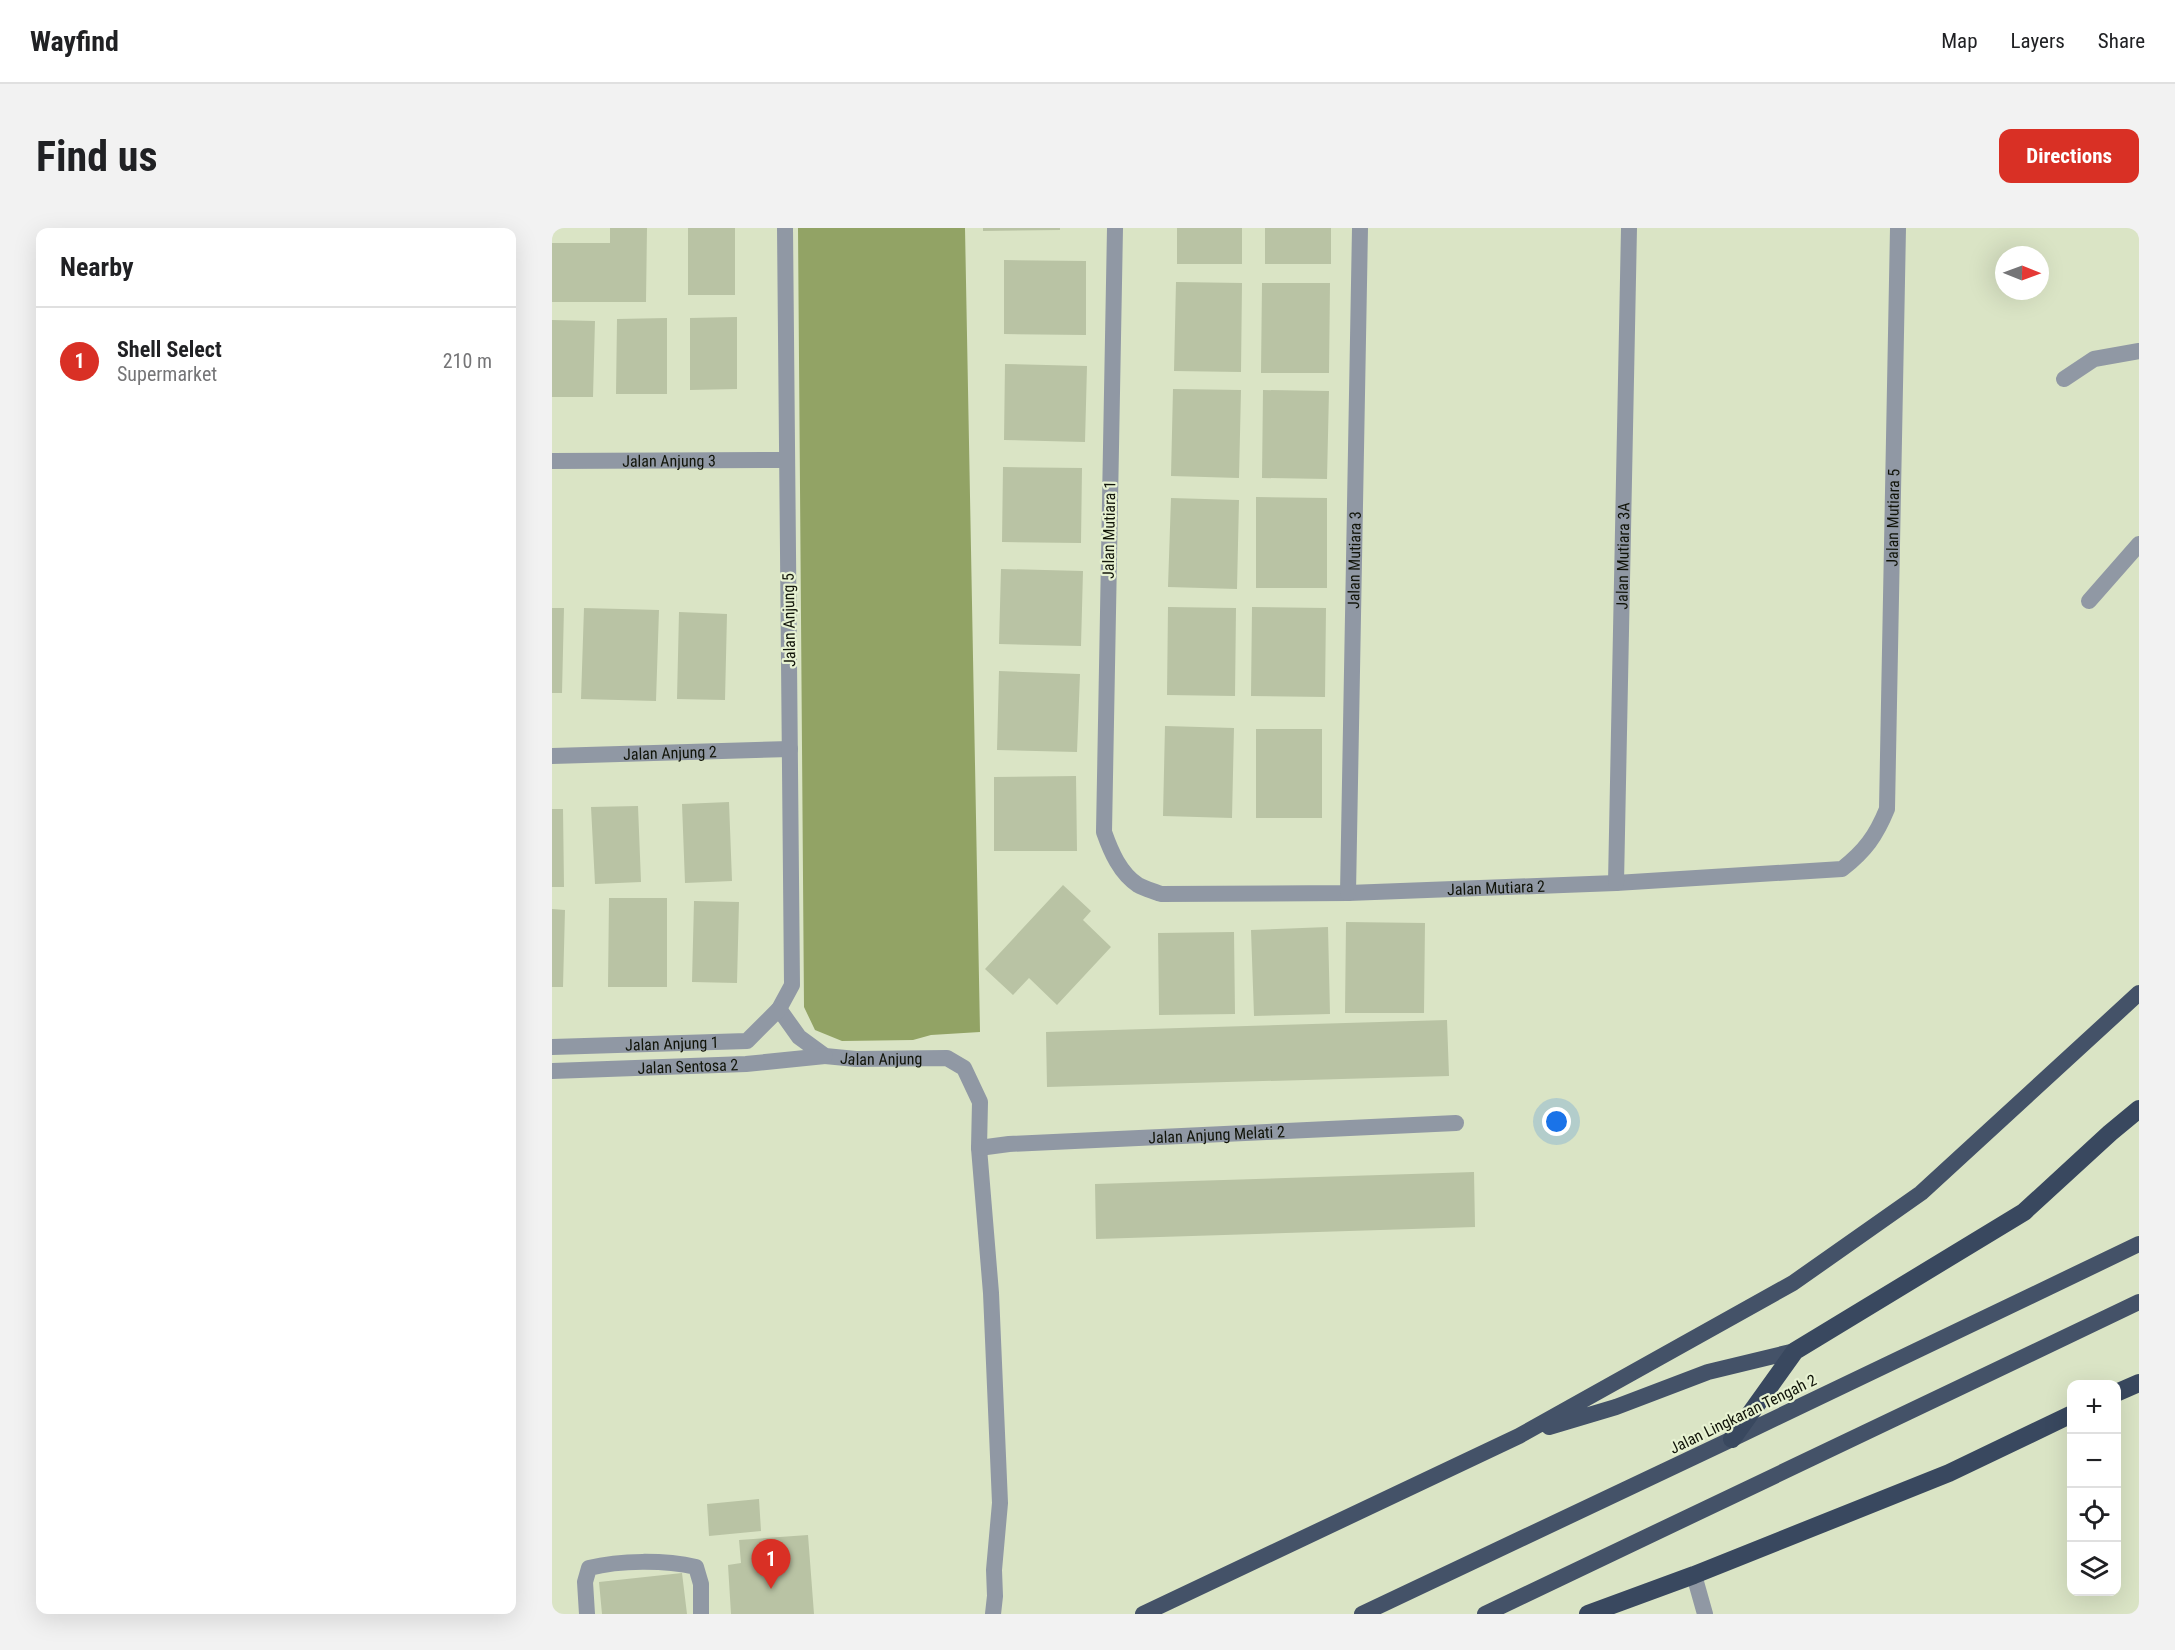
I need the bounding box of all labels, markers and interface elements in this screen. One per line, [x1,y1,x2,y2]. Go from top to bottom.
text: Wayfind [30,25,119,58]
text: Map [1941,29,1978,53]
text: Layers [2011,29,2065,53]
text: Share [2098,29,2145,53]
button: Directions [1999,129,2139,183]
text: Find us [36,132,157,181]
north arrow [1995,246,2049,300]
text: Nearby [60,252,134,282]
text: Shell Select [117,337,222,362]
text: 1 [74,349,85,373]
text: 210 m [443,349,492,373]
text: Supermarket [117,362,217,386]
street label: Jalan Anjung 3 [622,451,716,470]
street label: Jalan Mutiara 5 [1882,468,1903,567]
street label: Jalan Mutiara 1 [1099,481,1119,579]
street label: Jalan Mutiara 3A [1612,502,1633,610]
street label: Jalan Mutiara 3 [1344,511,1364,609]
street label: Jalan Anjung 5 [779,573,799,667]
street label: Jalan Anjung 2 [623,742,717,763]
street label: Jalan Mutiara 2 [1447,876,1545,899]
street label: Jalan Anjung 1 [625,1032,719,1054]
street label: Jalan Anjung [839,1048,922,1069]
street label: Jalan Sentosa 2 [637,1055,739,1077]
your location [1542,1107,1571,1136]
street label: Jalan Anjung Melati 2 [1148,1122,1285,1147]
street label: Jalan Lingkaran Tengah 2 [1667,1370,1820,1458]
map controls [2067,1380,2121,1596]
button: + [2067,1380,2121,1434]
button: − [2067,1434,2121,1488]
button: locate [2067,1488,2121,1542]
pin: 1 [752,1540,790,1589]
button: layers [2067,1542,2121,1596]

